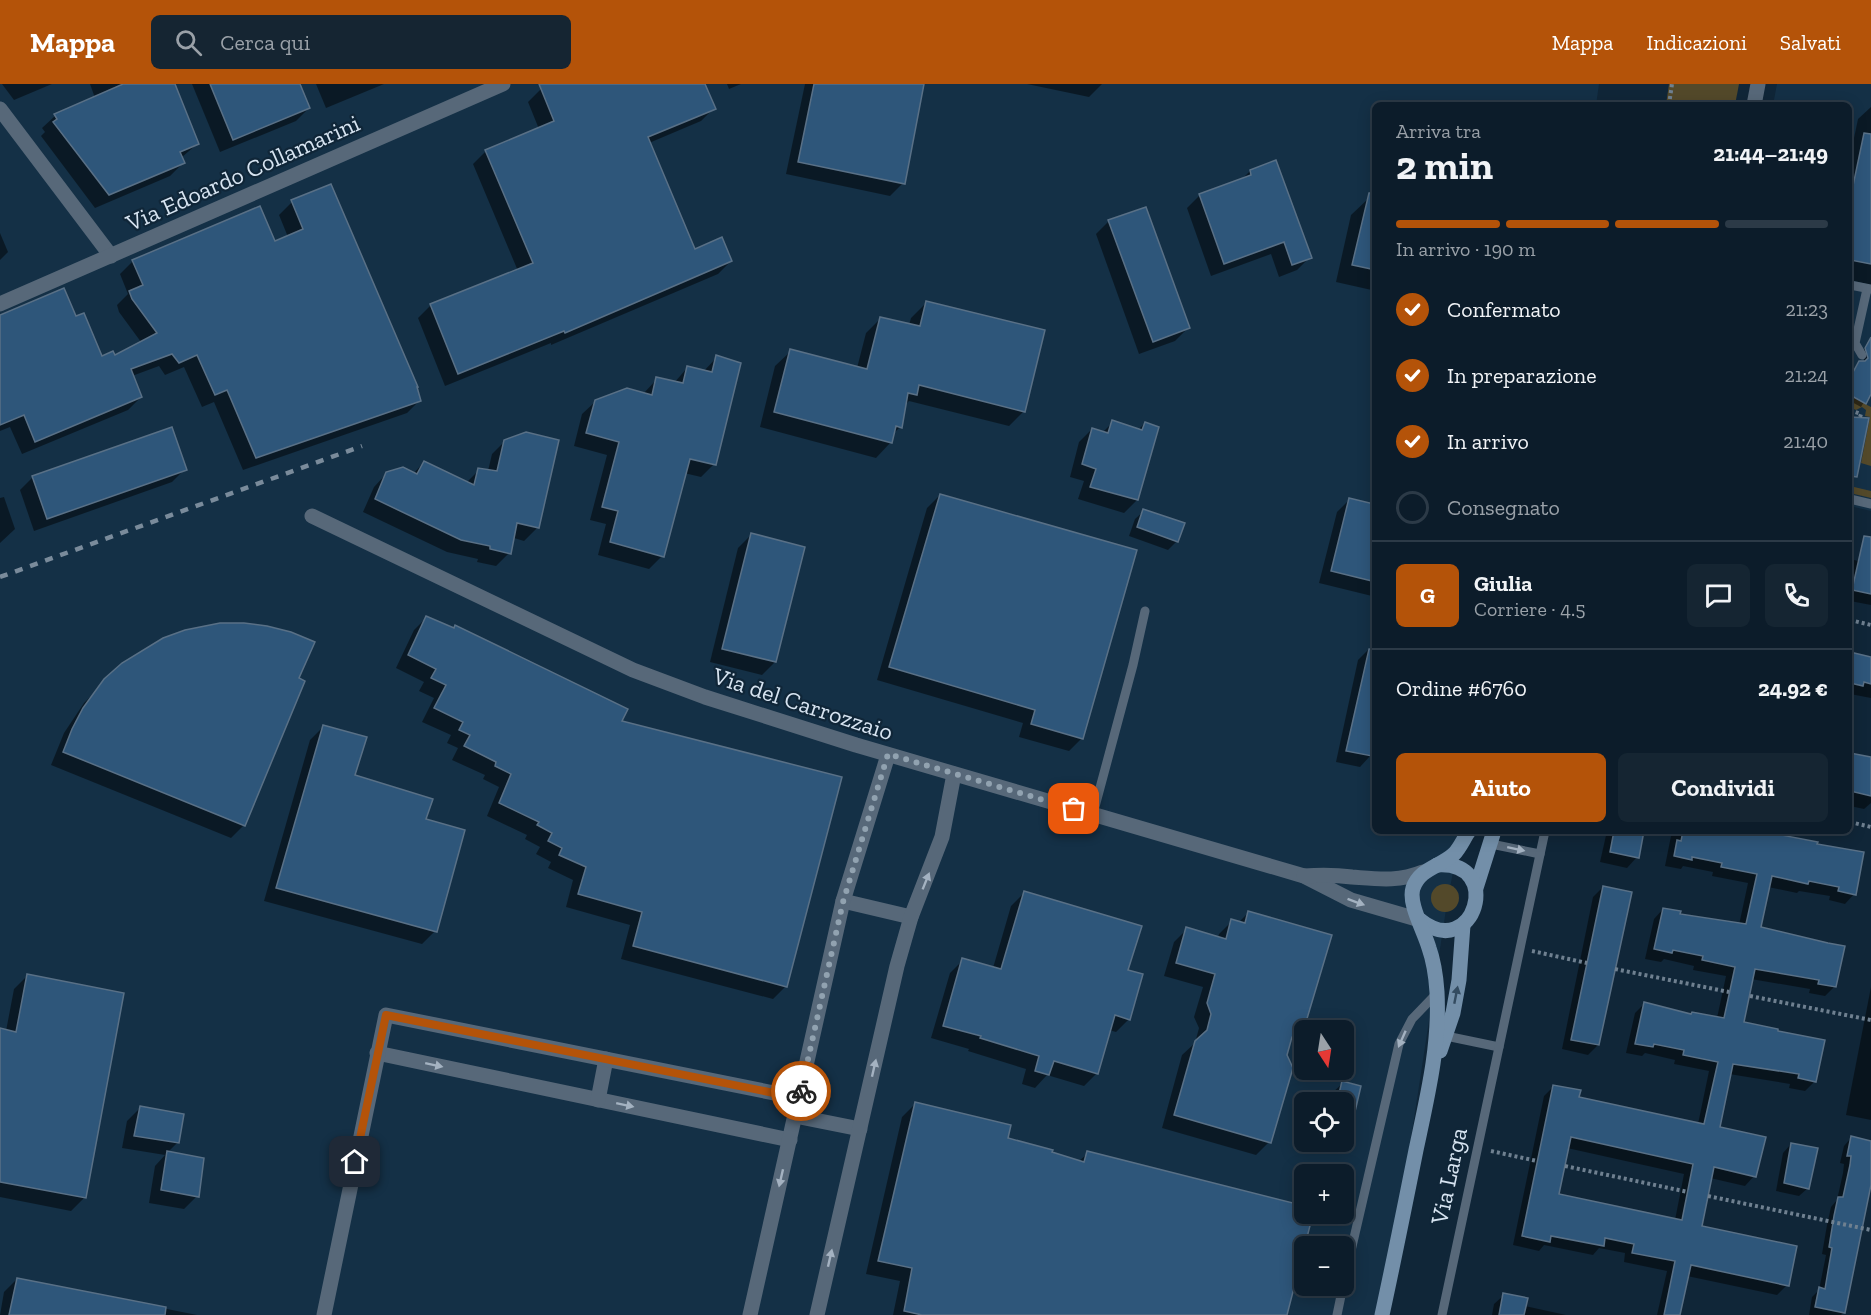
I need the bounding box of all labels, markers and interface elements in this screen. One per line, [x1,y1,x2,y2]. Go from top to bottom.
search box [151,15,571,69]
text: Mappa [30,26,115,59]
icon: search [172,26,205,59]
text: Cerca qui [220,29,310,56]
text: Mappa [1552,30,1613,55]
text: Indicazioni [1646,30,1747,55]
text: Salvati [1780,30,1841,55]
street label: Via Edoardo Collamarini [121,108,364,238]
text: Arriva tra [1396,119,1481,143]
text: 21:44–21:49 [1713,140,1828,167]
text: 2 min [1396,142,1493,189]
text: In arrivo · 190 m [1396,237,1535,261]
icon: check [1396,293,1429,326]
text: Confermato [1447,296,1561,323]
text: 21:23 [1785,297,1828,321]
icon: check [1396,359,1429,392]
text: In preparazione [1447,362,1597,389]
text: 21:24 [1784,363,1828,387]
icon: check [1396,425,1429,458]
text: In arrivo [1447,428,1529,455]
text: 21:40 [1783,429,1828,453]
text: Consegnato [1447,494,1560,521]
button: chat [1687,564,1750,627]
button: phone [1765,564,1828,627]
text: Giulia [1474,570,1532,597]
text: G [1420,582,1435,609]
text: Corriere · 4.5 [1474,597,1585,621]
street label: Via del Carrozzaio [709,660,897,746]
text: Ordine #6760 [1396,675,1527,702]
text: 24.92 € [1758,675,1828,702]
button: Aiuto [1396,753,1606,822]
button: Condividi [1618,753,1828,822]
pin [1048,783,1099,834]
icon: bag [1057,792,1090,825]
one-way arrow [1506,845,1525,854]
one-way arrow [921,871,931,889]
one-way arrow [1347,897,1365,907]
one-way arrow [1452,985,1461,1004]
north arrow [1294,1020,1354,1080]
map controls [1294,1020,1354,1296]
one-way arrow [1398,1031,1407,1048]
one-way arrow [869,1059,879,1077]
one-way arrow [425,1061,443,1071]
courier [771,1061,831,1121]
icon: bike [785,1075,818,1108]
button: locate [1294,1092,1354,1152]
one-way arrow [616,1101,634,1111]
street label: Via Larga [1424,1124,1473,1228]
pin [329,1136,380,1187]
icon: home [338,1145,371,1178]
button: + [1294,1164,1354,1224]
one-way arrow [776,1168,786,1187]
button: − [1294,1236,1354,1296]
one-way arrow [826,1248,835,1267]

